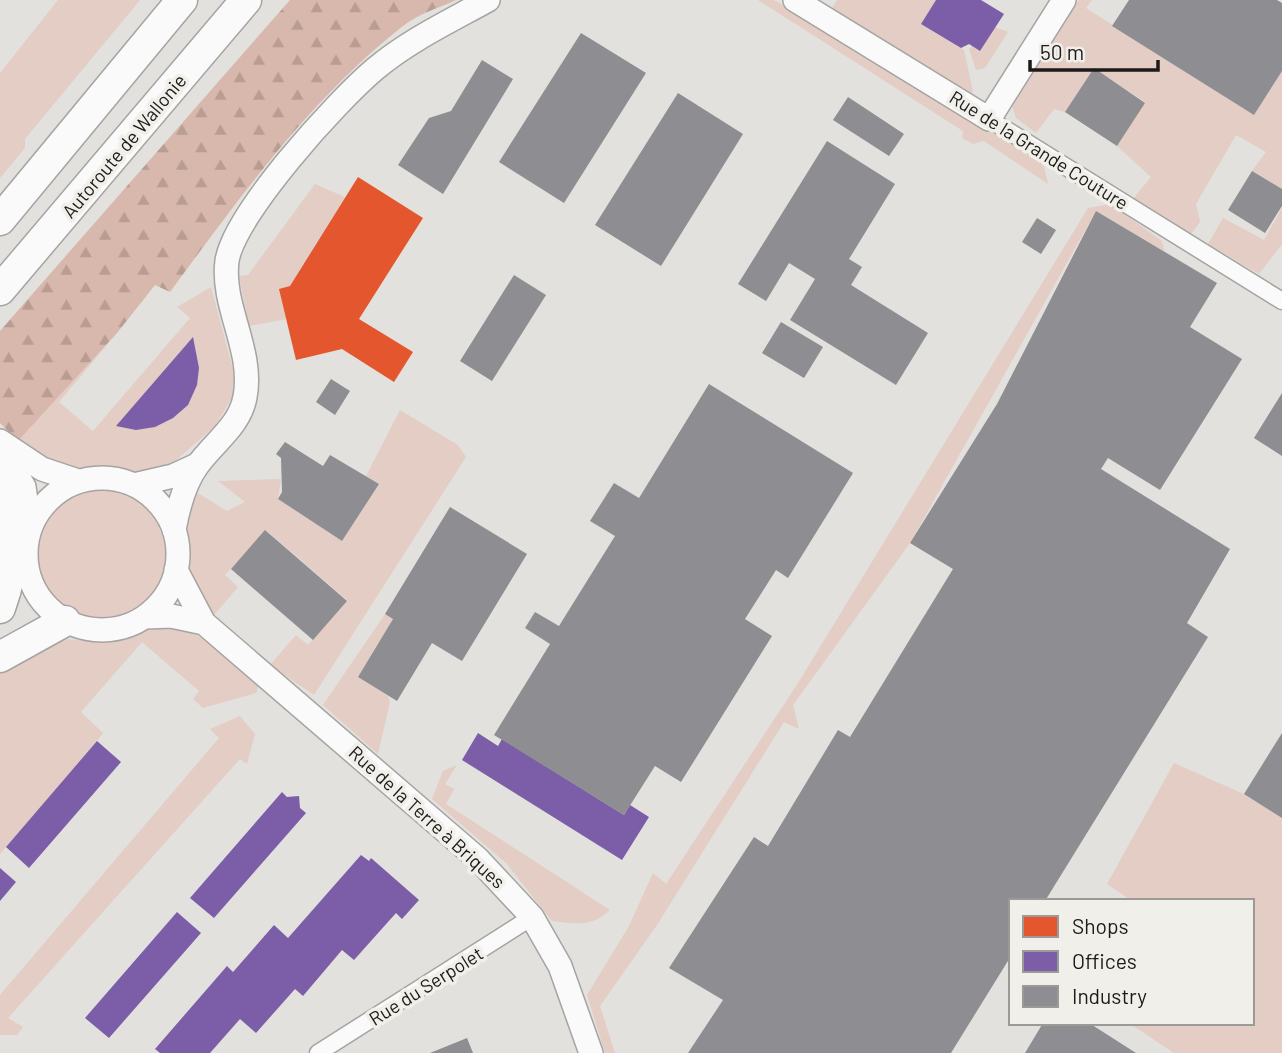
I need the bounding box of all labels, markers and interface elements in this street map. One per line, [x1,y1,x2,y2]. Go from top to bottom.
scale bar [1030,28,1158,72]
text: 50 m [1040,39,1084,64]
street label: Autoroute de Wallonie [57,69,191,222]
street label: Rue de la Grande Couture [946,85,1133,214]
street label: Rue de la Terre à Briques [345,740,510,893]
legend [1009,899,1254,1025]
text: Shops [1072,913,1129,938]
street label: Rue du Serpolet [364,941,487,1030]
text: Offices [1072,948,1137,973]
text: Industry [1072,983,1147,1008]

